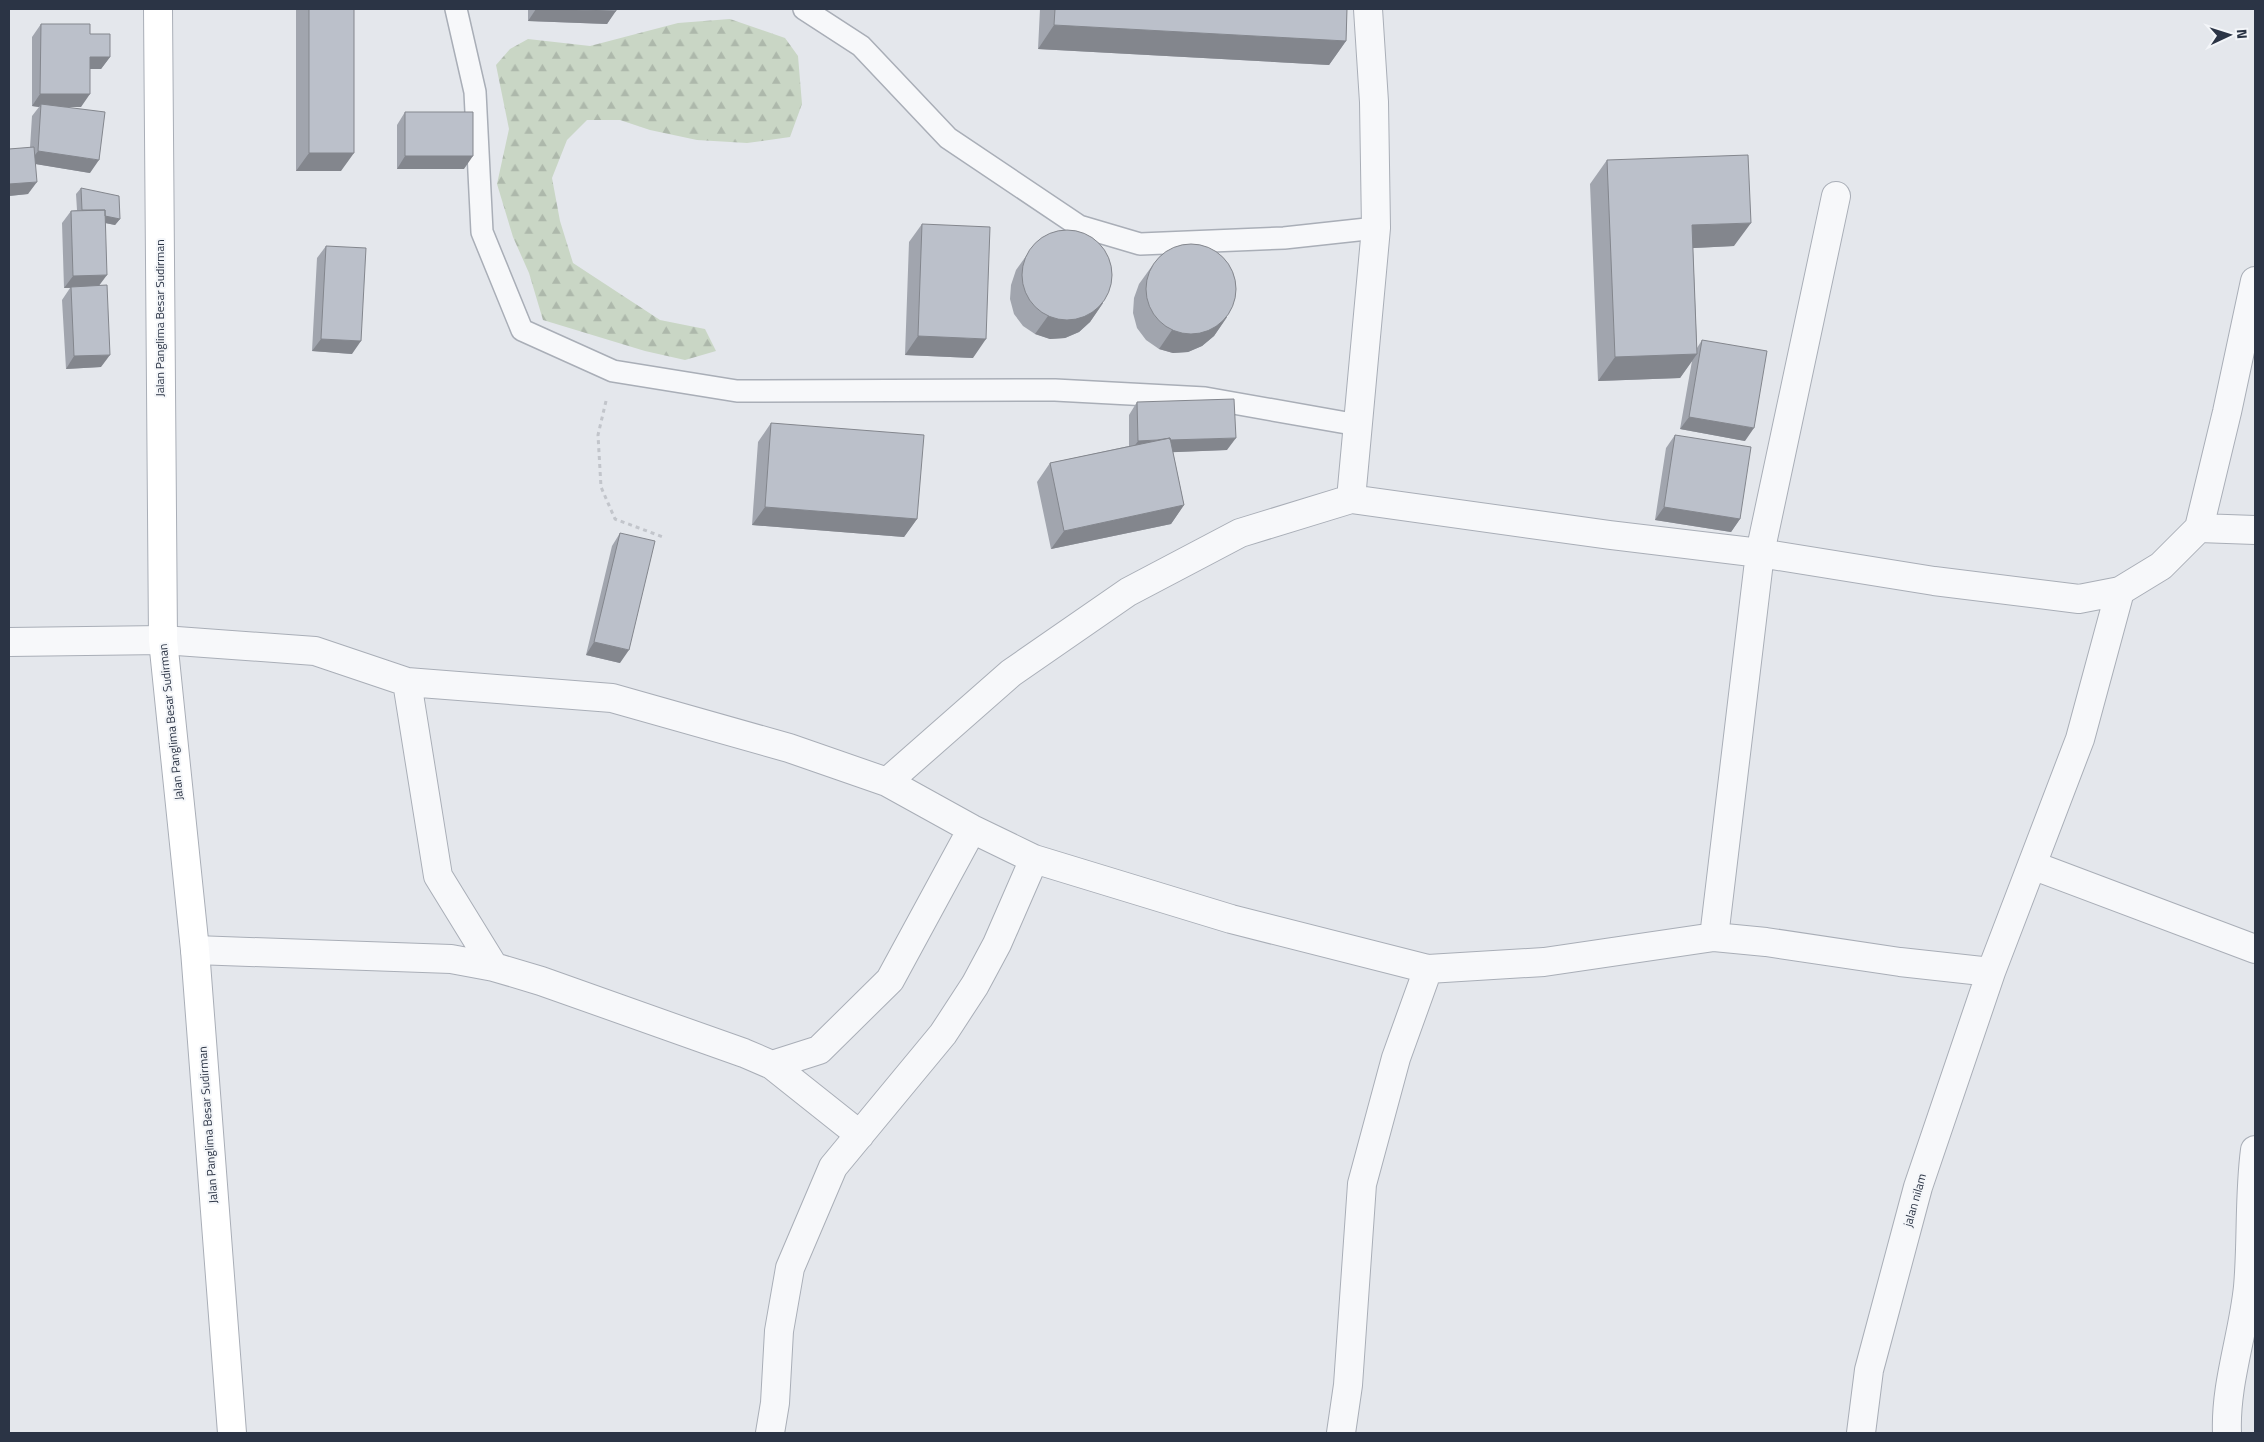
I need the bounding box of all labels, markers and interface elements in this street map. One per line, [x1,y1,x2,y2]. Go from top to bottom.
north arrow [2204,10,2254,60]
text: N [2232,28,2253,40]
street label: Jalan Panglima Besar Sudirman [150,239,169,397]
street label: Jalan Panglima Besar Sudirman [153,643,188,801]
street label: Jalan Panglima Besar Sudirman [193,1046,222,1204]
street label: jalan nilam [1898,1171,1931,1230]

